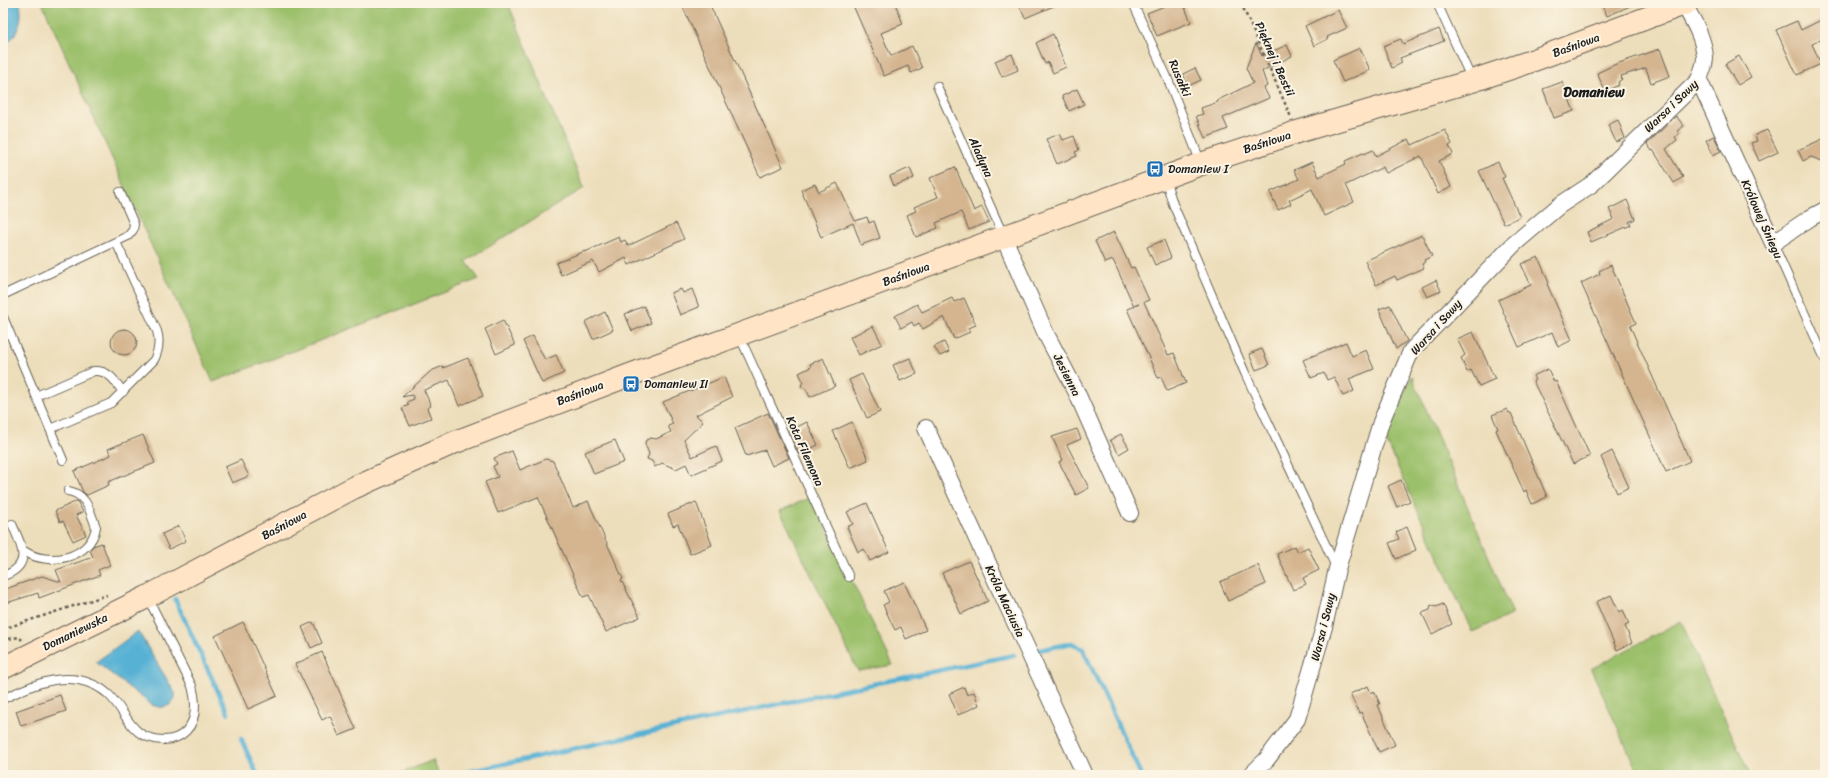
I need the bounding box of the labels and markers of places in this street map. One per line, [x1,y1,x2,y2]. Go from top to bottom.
place label: Domaniew I [1168,158,1230,180]
bus stop icon: Domaniew I [1145,159,1165,179]
place label: Domaniew II [644,373,709,395]
bus stop icon: Domaniew II [621,374,641,394]

